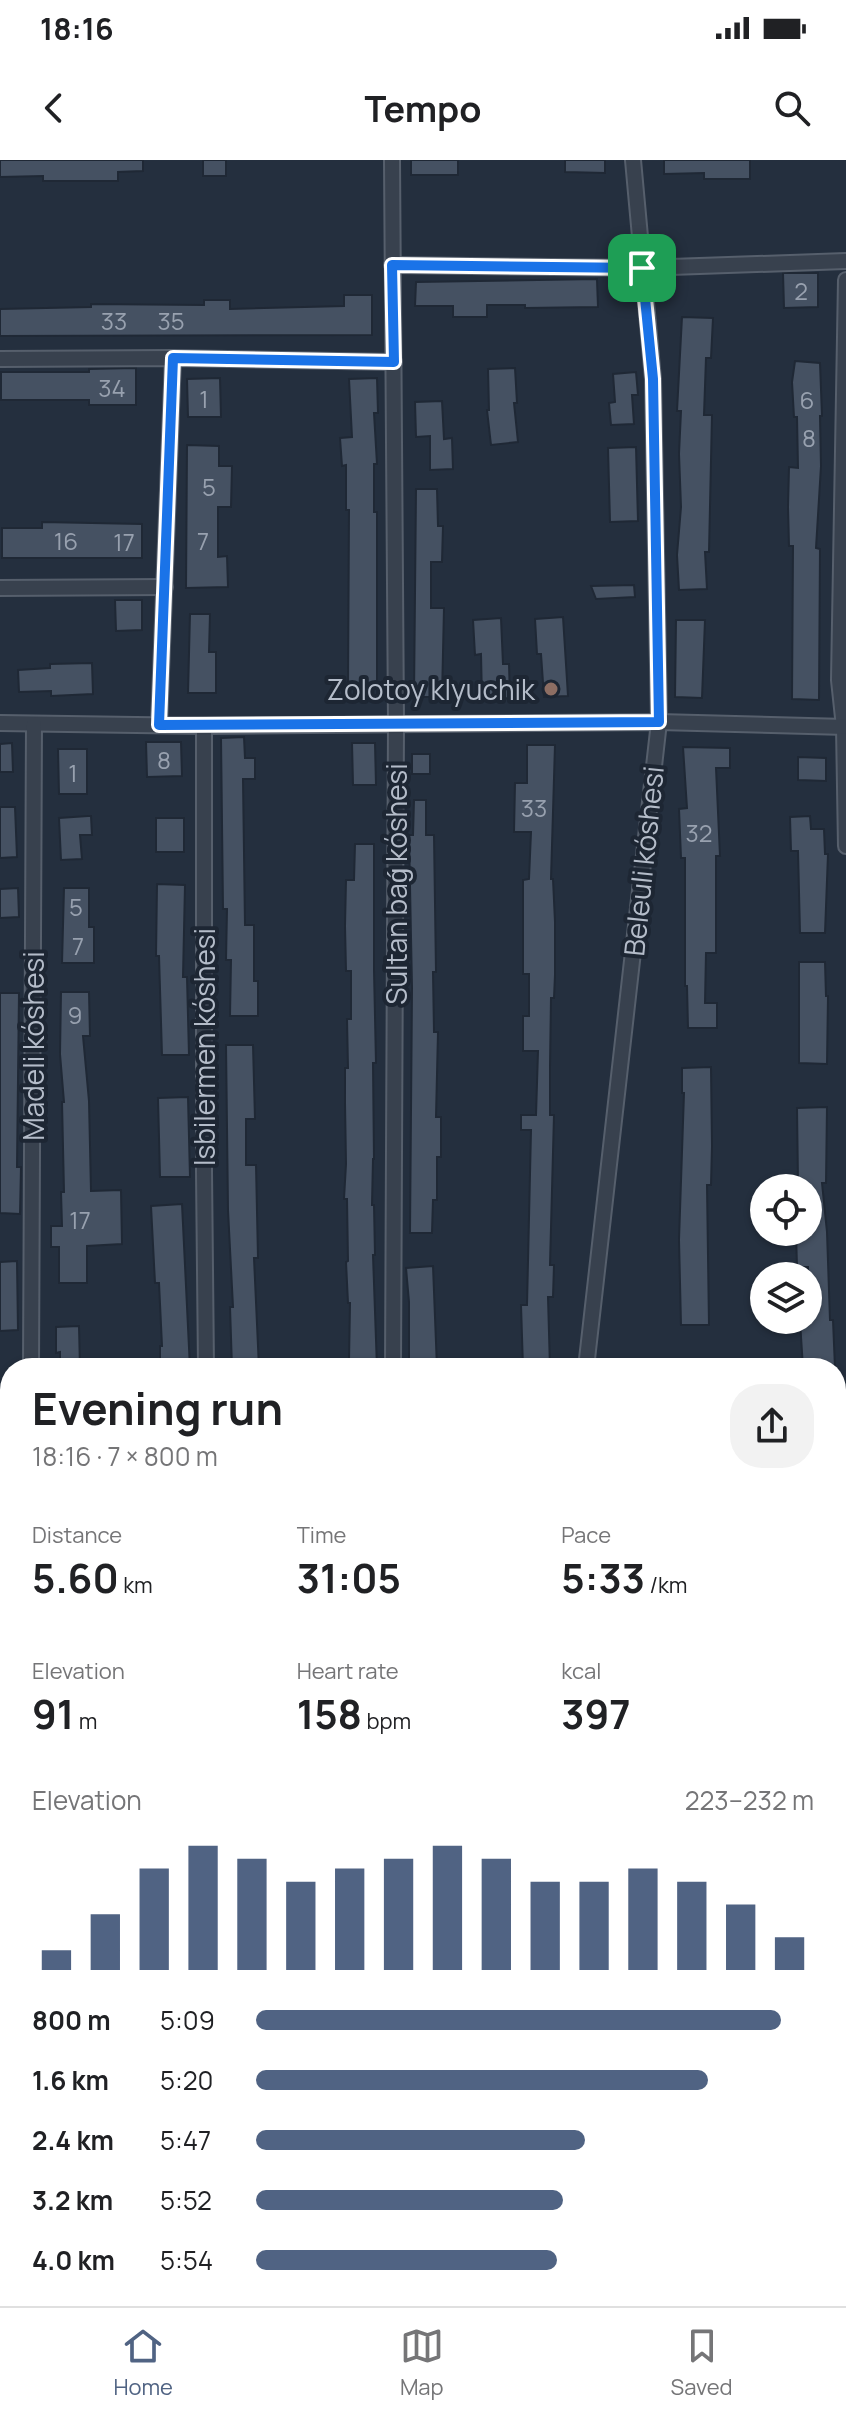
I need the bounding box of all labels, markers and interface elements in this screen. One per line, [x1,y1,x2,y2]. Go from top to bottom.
text: 18:16 [40,8,114,49]
text: Tempo [365,84,481,133]
icon: back [32,86,76,130]
icon: search [770,86,814,130]
pin [608,234,676,302]
icon: arrive [620,246,664,290]
house number: 2 [794,274,808,307]
house number: 33 [101,304,127,337]
house number: 35 [157,304,185,337]
house number: 34 [98,371,126,404]
house number: 1 [199,382,209,415]
house number: 6 [800,383,814,416]
house number: 8 [802,421,816,454]
house number: 5 [202,470,216,503]
house number: 16 [54,524,78,557]
house number: 7 [197,524,209,557]
house number: 17 [113,525,135,558]
place label: Zolotoy klyuchik [327,670,536,708]
marker: Zolotoy klyuchik [542,680,560,698]
house number: 8 [157,743,171,776]
house number: 1 [68,756,78,789]
street label: Sultan baǵ kóshesi [377,763,415,1005]
street label: Beleuli kóshesi [614,764,672,958]
house number: 33 [521,791,547,824]
house number: 32 [686,816,712,849]
house number: 5 [69,890,83,923]
street label: Isbilermen kóshesi [185,928,223,1166]
house number: 7 [72,929,84,962]
street label: Madeli kóshesi [14,951,52,1141]
house number: 9 [68,998,82,1031]
map controls [750,1174,822,1334]
button: locate [750,1174,822,1246]
house number: 17 [69,1203,91,1236]
button: layers [750,1262,822,1334]
text: Evening run [32,1378,283,1438]
button: share [730,1384,814,1468]
text: 18:16 · 7 × 800 m [32,1438,218,1474]
text: Distance [32,1520,122,1550]
text: Time [297,1520,346,1550]
text: Pace [561,1520,611,1550]
text: 5.60 [32,1550,119,1605]
text: 31:05 [297,1550,401,1605]
text: 5:33 [561,1550,645,1605]
text: km [119,1570,153,1600]
text: /km [645,1570,688,1600]
text: Elevation [32,1656,125,1686]
text: Heart rate [297,1656,399,1686]
text: kcal [561,1656,601,1686]
text: 91 [32,1686,74,1741]
text: 158 [297,1686,362,1741]
text: 397 [561,1686,631,1741]
text: m [74,1706,97,1736]
text: bpm [362,1706,411,1736]
text: Elevation [32,1782,142,1818]
text: 223–232 m [685,1782,814,1818]
text: 800 m [32,2002,111,2038]
text: 5:09 [160,2002,215,2038]
text: 1.6 km [32,2062,109,2098]
text: 5:20 [160,2062,213,2098]
text: 2.4 km [32,2122,114,2158]
text: 5:47 [160,2122,211,2158]
text: 3.2 km [32,2182,113,2218]
text: 5:52 [160,2182,212,2218]
text: 4.0 km [32,2242,115,2278]
text: 5:54 [160,2242,213,2278]
tab: Home [113,2324,173,2402]
tab: Map [400,2324,444,2402]
tab: Saved [671,2324,733,2402]

